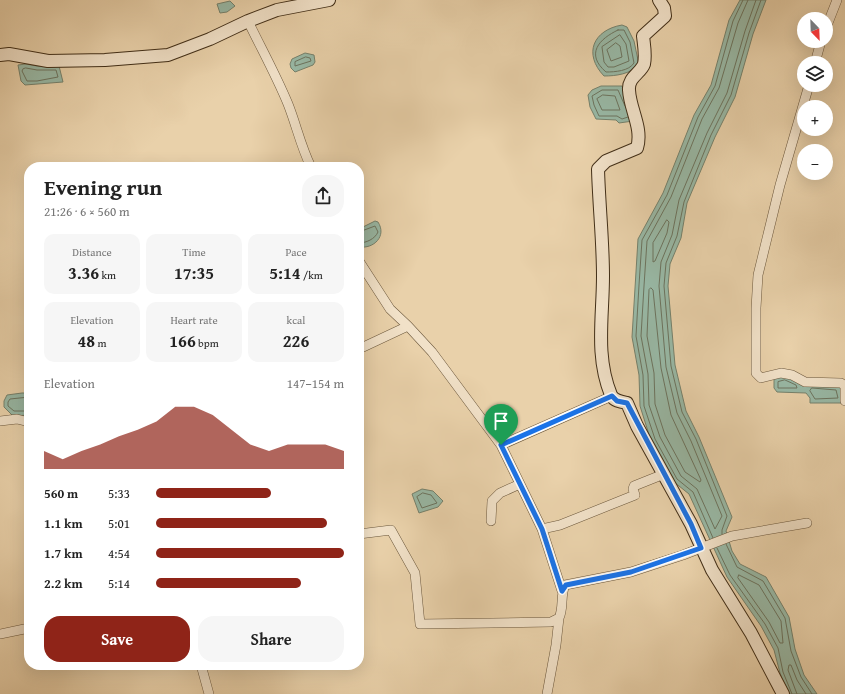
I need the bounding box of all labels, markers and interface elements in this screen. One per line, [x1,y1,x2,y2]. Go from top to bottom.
north arrow [797,12,833,48]
map controls [797,12,833,180]
button: layers [797,56,833,92]
button: + [797,100,833,136]
button: − [797,144,833,180]
text: Evening run [44,171,162,203]
button: share [302,175,344,217]
text: 21:26 · 6 × 560 m [44,202,130,221]
text: Distance [72,244,112,260]
text: Time [182,244,206,260]
text: Pace [285,244,307,260]
text: 3.36 [68,260,99,285]
text: 17:35 [174,260,214,285]
text: 5:14 [269,260,301,285]
text: km [99,267,116,283]
text: /km [301,267,323,283]
text: Elevation [70,312,114,328]
text: Heart rate [170,312,218,328]
text: kcal [287,312,305,328]
text: 48 [77,328,95,353]
text: 166 [169,328,196,353]
text: 226 [283,328,309,353]
text: m [95,335,107,351]
text: bpm [196,335,219,351]
text: Elevation [44,374,95,393]
text: 147–154 m [287,374,344,393]
pin [484,404,518,445]
icon: arrive [490,410,512,432]
text: 560 m [44,484,78,503]
text: 5:33 [108,484,130,503]
text: 1.1 km [44,514,83,533]
text: 5:01 [108,514,130,533]
text: 1.7 km [44,544,83,563]
text: 4:54 [108,544,130,563]
text: 2.2 km [44,574,83,593]
text: 5:14 [108,574,130,593]
button: Save [44,616,190,662]
button: Share [198,616,344,662]

